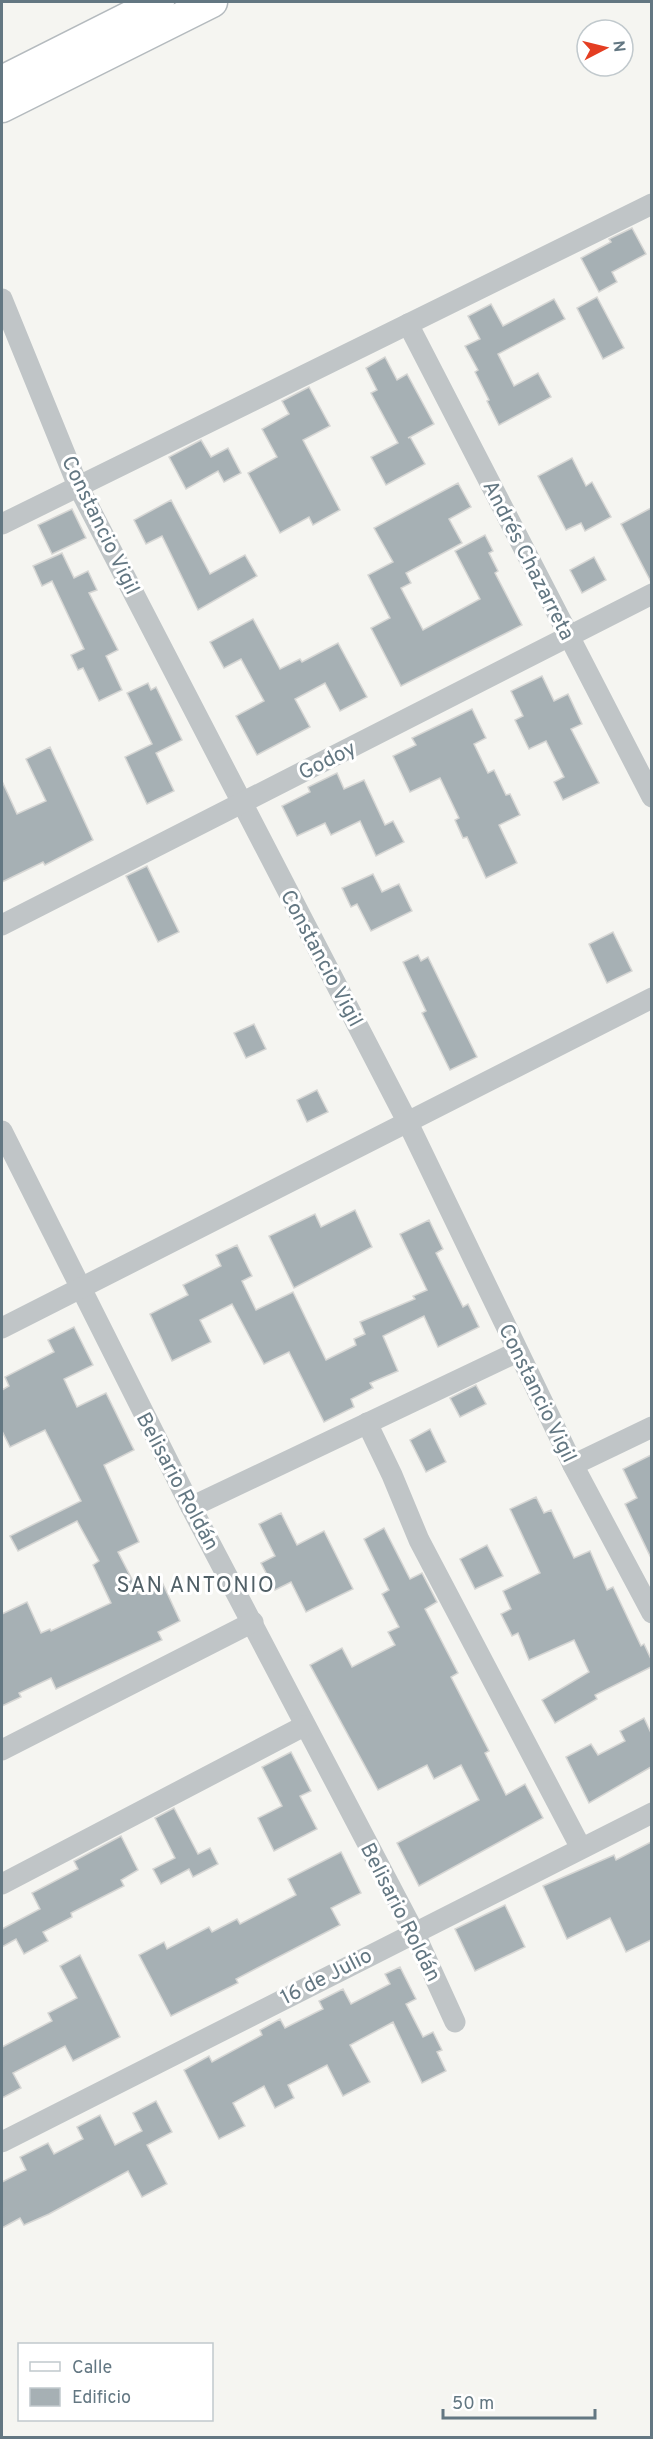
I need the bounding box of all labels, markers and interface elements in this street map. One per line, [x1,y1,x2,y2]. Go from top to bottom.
north arrow [575,18,635,78]
text: N [607,39,629,53]
street label: Constancio Vigil [54,452,145,600]
street label: Andrés Chazarreta [476,476,580,645]
street label: Godoy [294,735,361,787]
street label: Constancio Vigil [273,886,368,1032]
street label: Constancio Vigil [491,1320,582,1468]
street label: Belisario Roldán [129,1408,224,1555]
district label: SAN ANTONIO [117,1573,275,1600]
street label: Belisario Roldán [353,1839,446,1987]
street label: 16 de Julio [276,1943,377,2012]
legend [18,2343,213,2421]
text: Calle [72,2357,112,2380]
scale bar [443,2382,594,2420]
text: Edificio [72,2387,131,2410]
text: 50 m [452,2393,494,2416]

